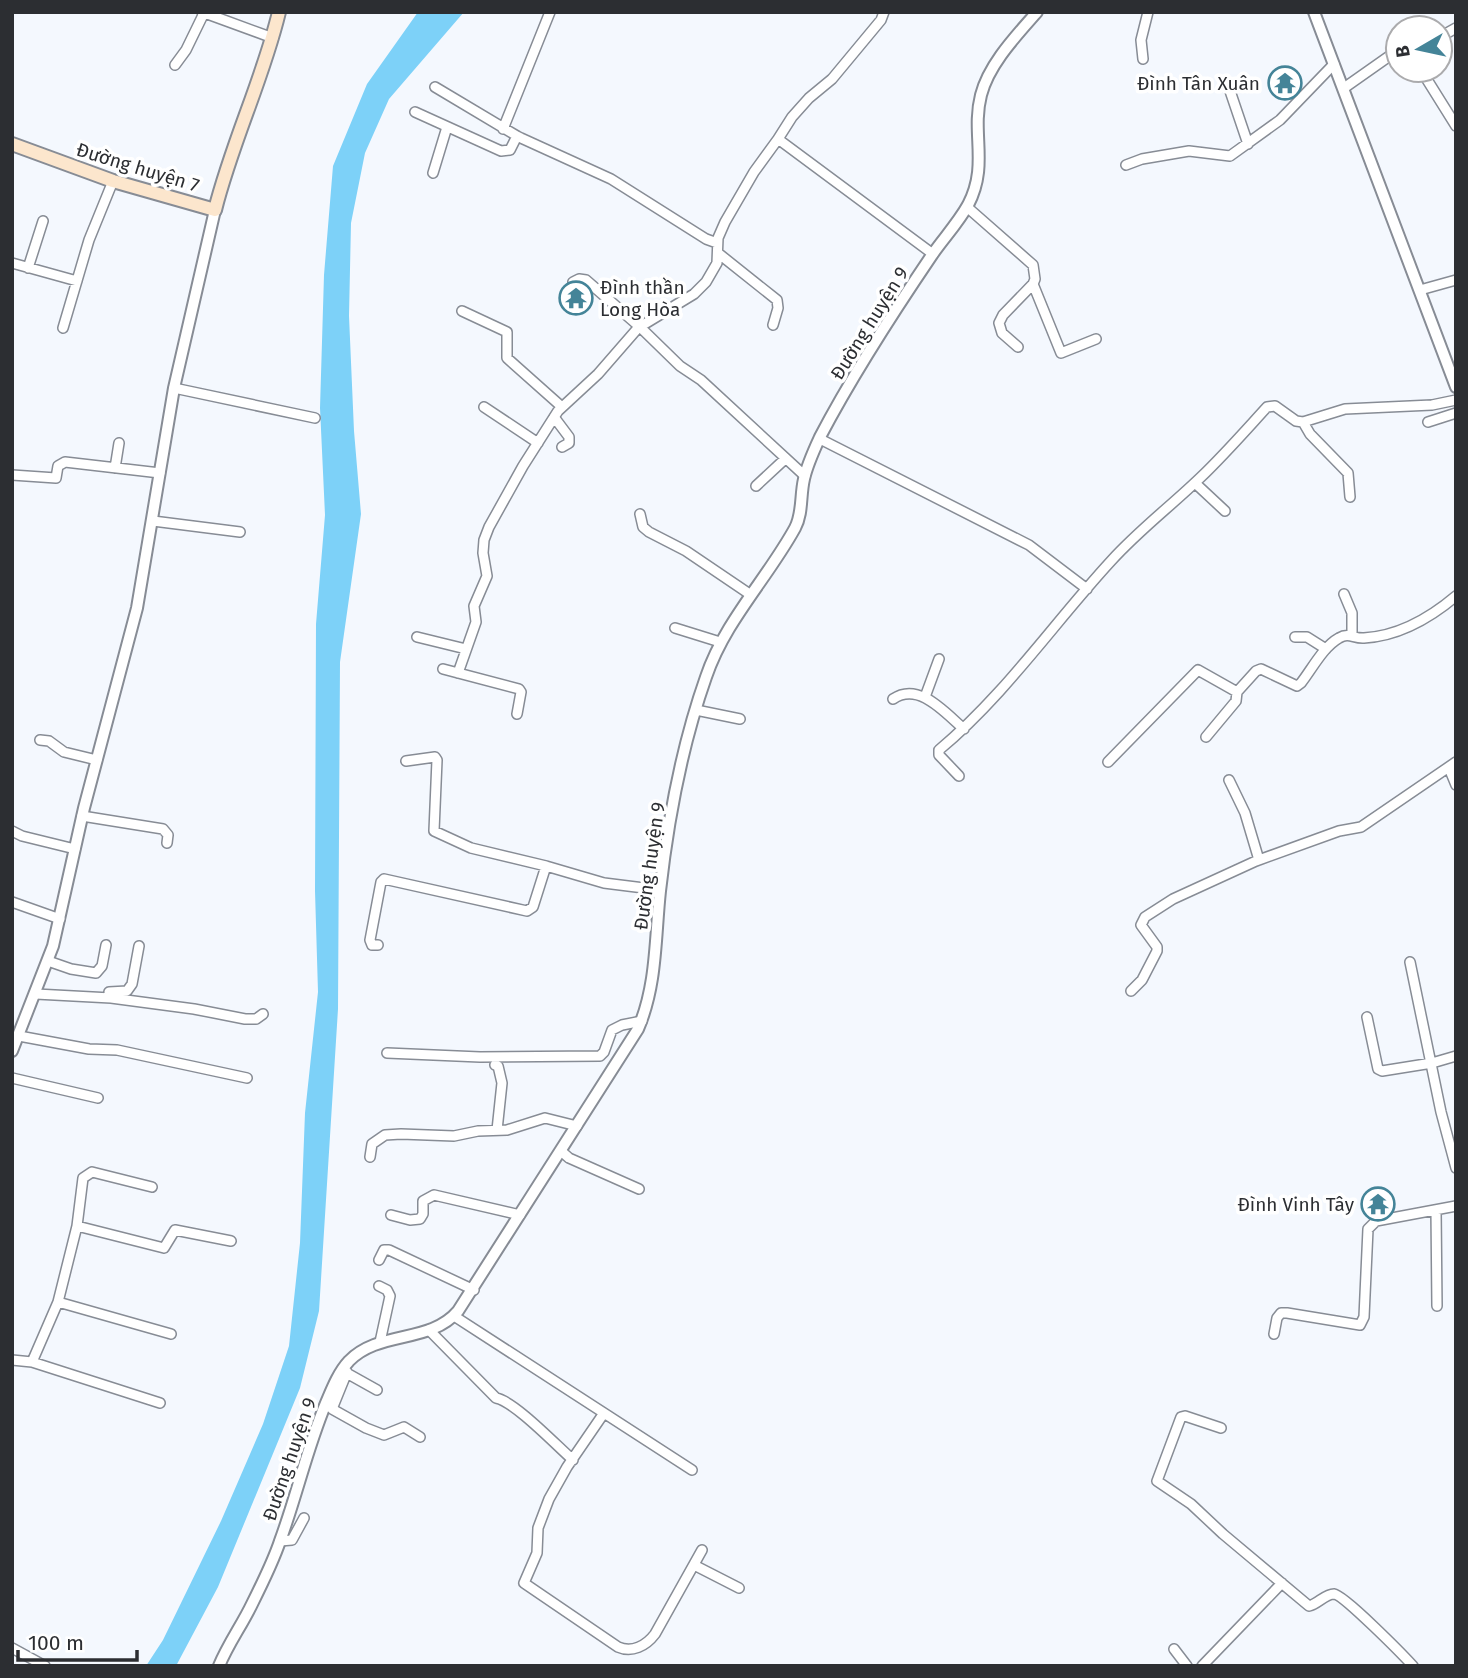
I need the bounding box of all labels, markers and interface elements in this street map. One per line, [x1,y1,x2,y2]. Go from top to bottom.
north arrow [1384,14,1454,84]
text: B [1390,44,1415,59]
temple icon: Đình Tân Xuân [1266,64,1304,102]
place label: Đình Tân Xuân [1137,72,1260,95]
street label: Đường huyện 7 [74,138,202,197]
street label: Đường huyện 9 [826,263,913,384]
place label: Đình thần Long Hòa [600,276,685,321]
temple icon: Đình thần Long Hòa [557,279,595,317]
street label: Đường huyện 9 [629,801,670,931]
temple icon: Đình Vinh Tây [1359,1185,1397,1223]
place label: Đình Vinh Tây [1237,1193,1355,1216]
street label: Đường huyện 9 [258,1394,321,1524]
scale bar [18,1618,136,1662]
text: 100 m [28,1630,84,1656]

